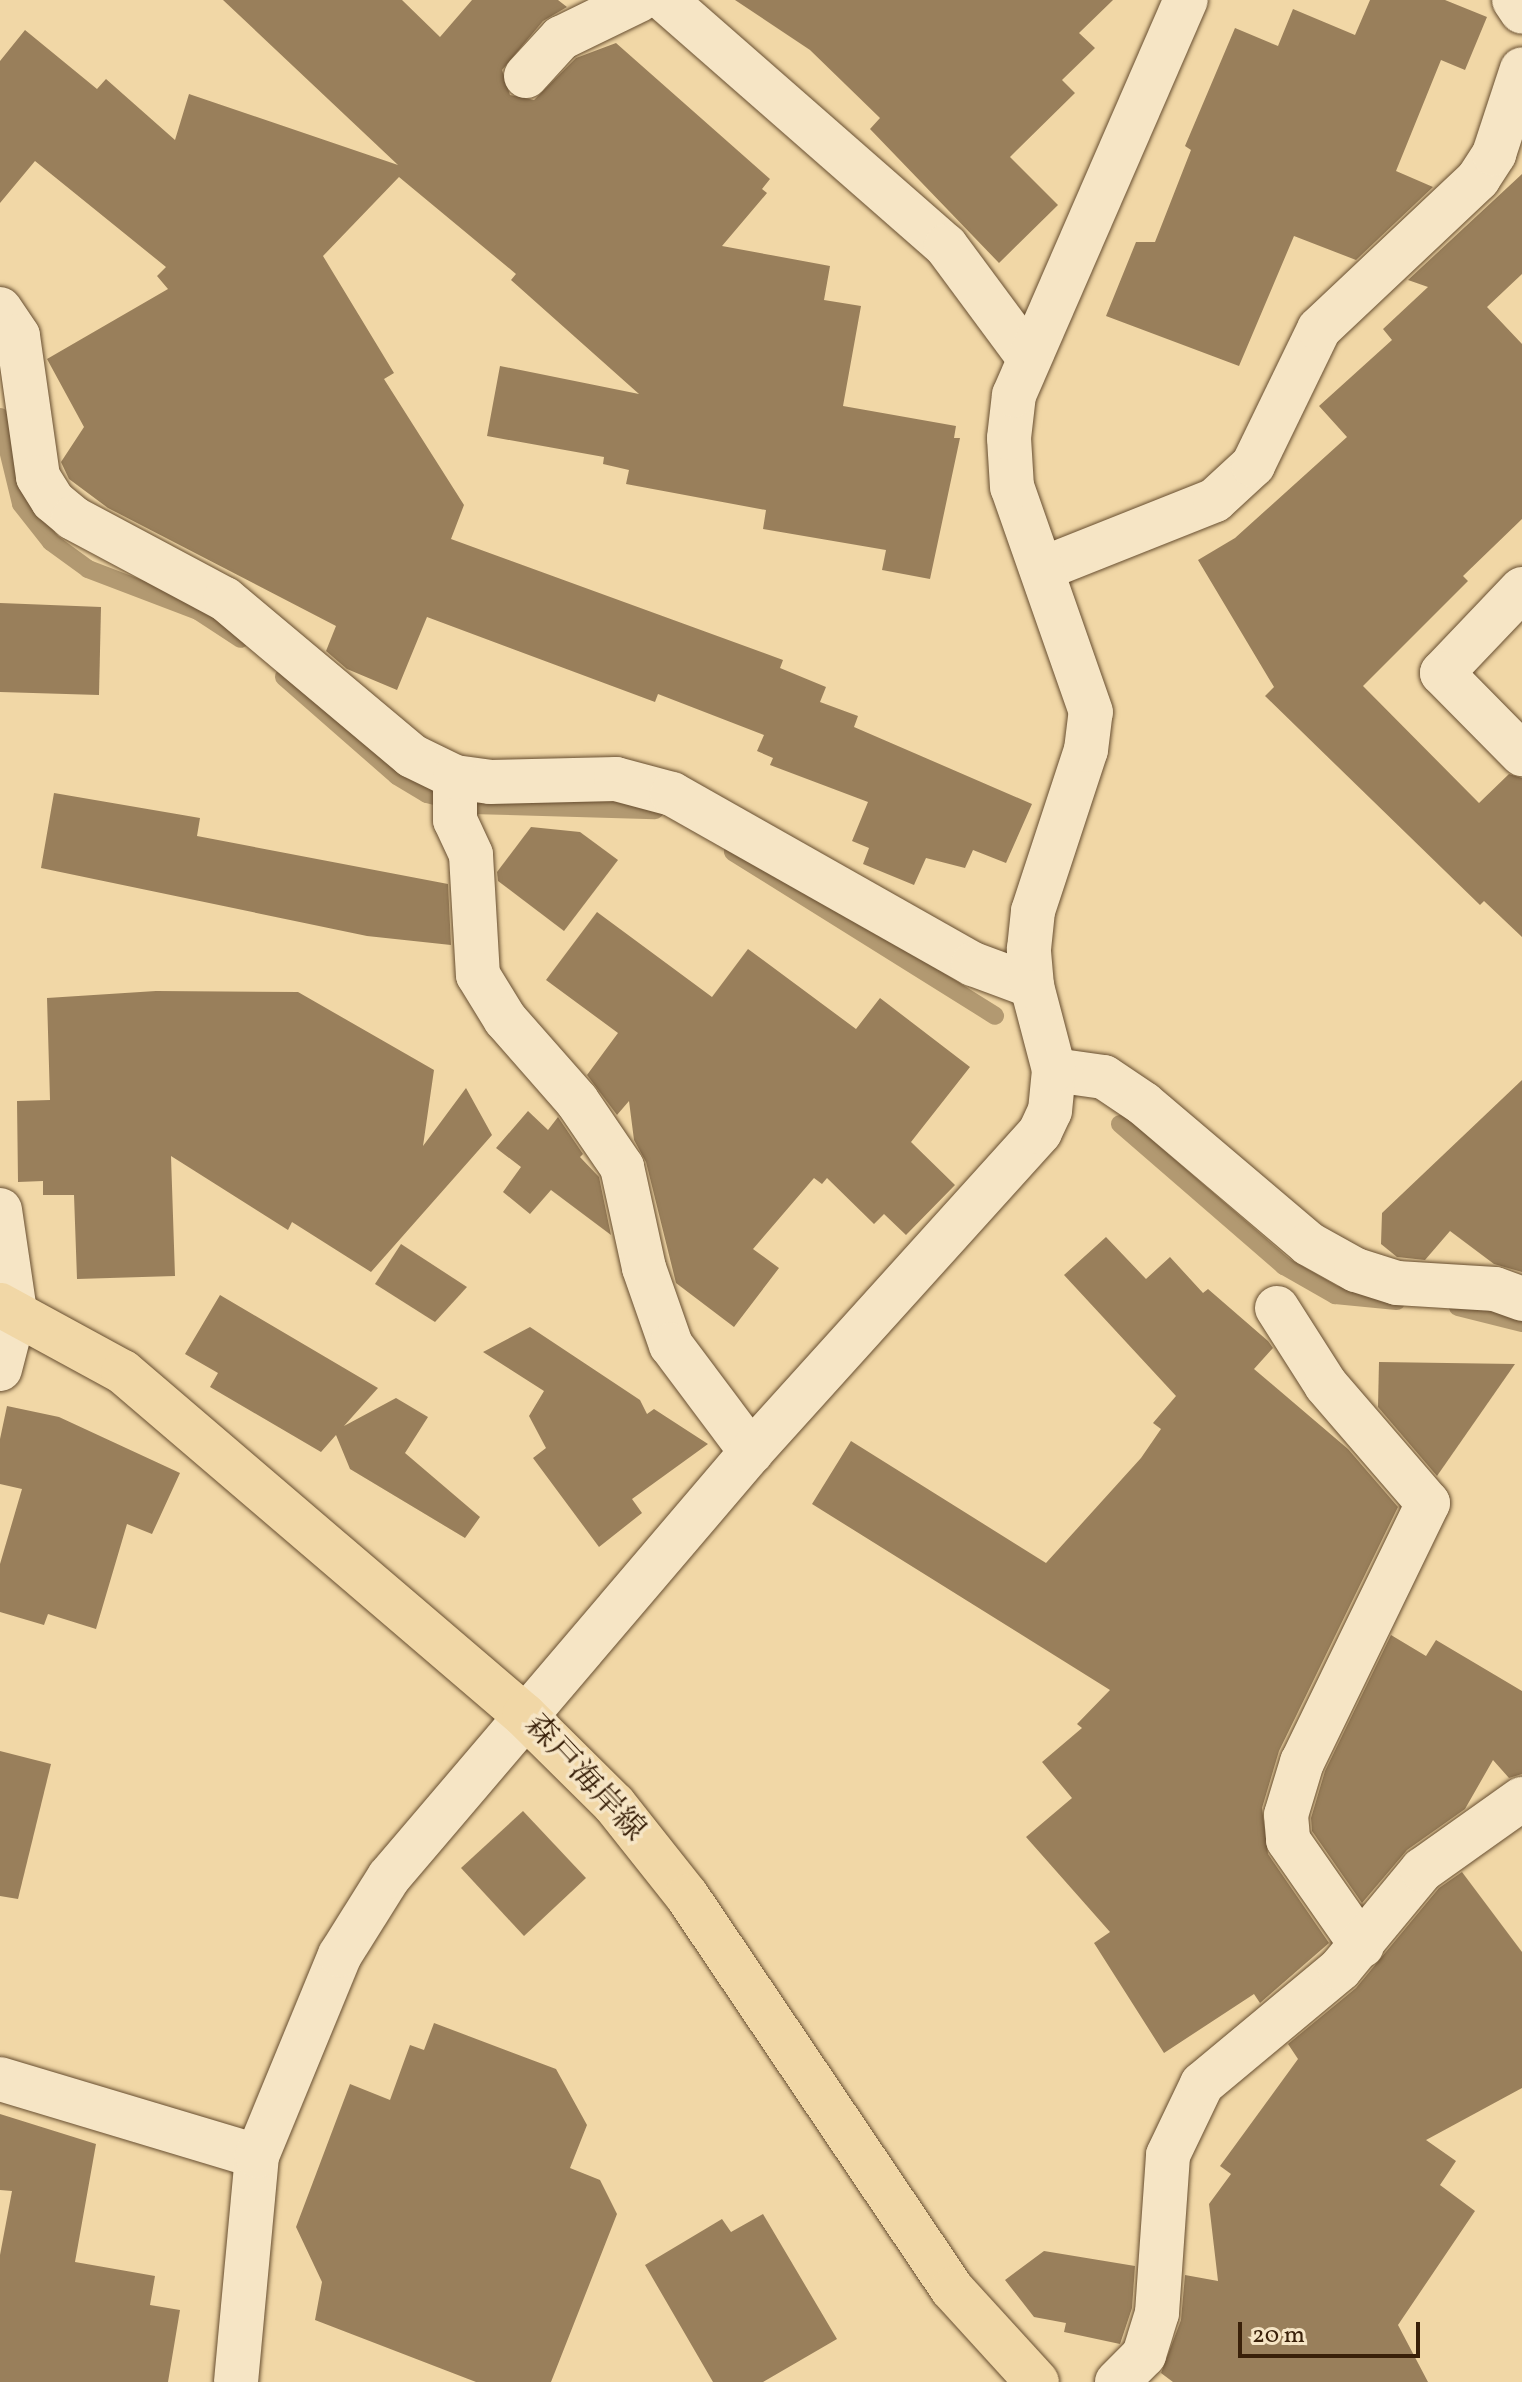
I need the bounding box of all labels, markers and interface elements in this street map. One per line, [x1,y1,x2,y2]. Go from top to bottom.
street label: 森戸海岸線 [515,1707,653,1851]
scale bar [1242,2306,1424,2356]
text: 20 m [1252,2319,1305,2353]

